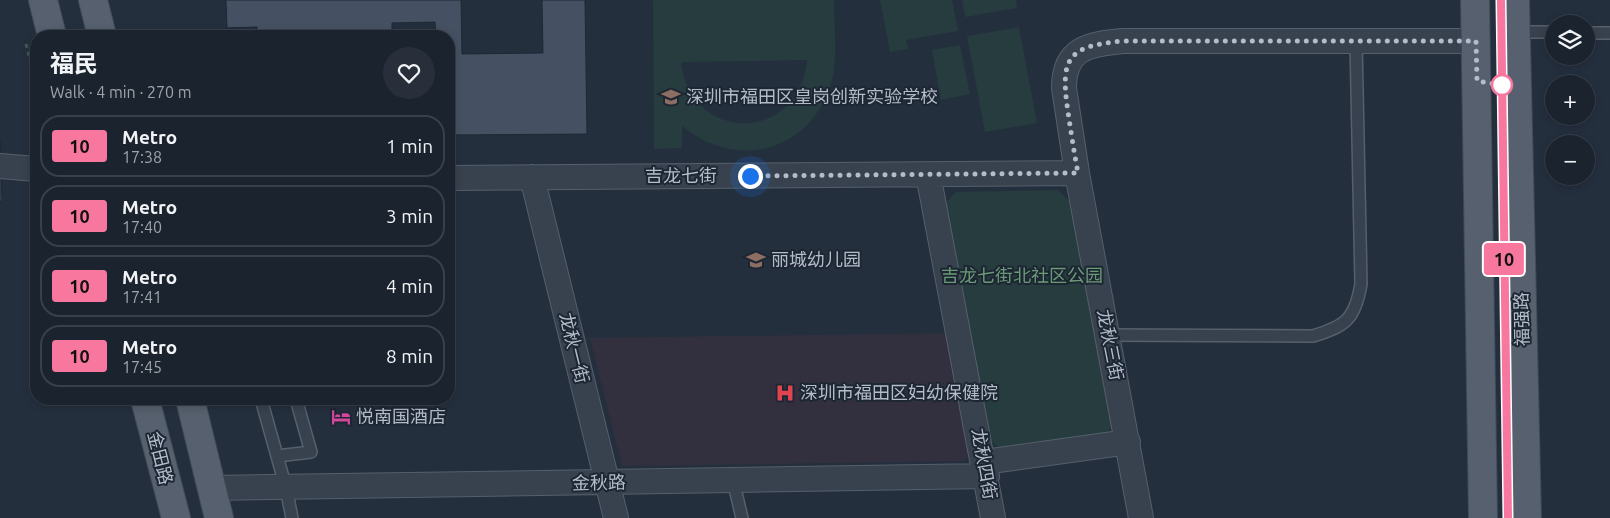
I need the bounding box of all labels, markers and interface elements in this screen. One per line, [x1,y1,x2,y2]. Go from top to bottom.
map controls [1545,15,1595,185]
button: layers [1545,15,1595,65]
button: heart [383,47,435,99]
text: 福民 [50,50,98,77]
unlabelled marker [1491,74,1513,96]
button: + [1545,75,1595,125]
text: Walk · 4 min · 270 m [50,83,192,101]
school or university icon: 深圳市福田区皇岗创新实验学校 [660,86,682,108]
place label: 深圳市福田区皇岗创新实验学校 [686,86,938,106]
text: Metro [122,126,177,148]
text: 1 min [386,135,433,157]
button: − [1545,135,1595,185]
text: 10 [69,136,90,156]
text: 17:38 [122,148,162,166]
your location [738,164,763,189]
street label: 吉龙七街 [645,165,717,185]
text: Metro [122,196,177,218]
text: 3 min [386,205,433,227]
text: 10 [69,206,90,226]
text: 17:40 [122,218,162,236]
line badge: 10 [1482,243,1526,275]
school or university icon: 丽城幼儿园 [745,249,767,271]
place label: 丽城幼儿园 [771,249,861,269]
text: 10 [1494,249,1514,269]
park label: 吉龙七街北社区公园 [941,265,1103,285]
text: Metro [122,266,177,288]
text: 4 min [386,275,433,297]
text: 10 [69,276,90,296]
text: 17:41 [122,288,162,306]
street label: 福强路 [1511,292,1531,346]
street label: 龙秋三街 [1094,308,1128,382]
street label: 龙秋一街 [557,310,593,385]
text: Metro [122,336,177,358]
text: 8 min [386,345,433,367]
text: 10 [69,346,90,366]
text: 17:45 [122,358,162,376]
hospital icon: 深圳市福田区妇幼保健院 [774,382,796,404]
place label: 深圳市福田区妇幼保健院 [800,382,998,402]
hotel icon: 悦南国酒店 [330,406,352,428]
place label: 悦南国酒店 [356,406,446,426]
street label: 龙秋四街 [969,427,1001,501]
street label: 金田路 [145,429,177,486]
street label: 金秋路 [572,472,626,492]

